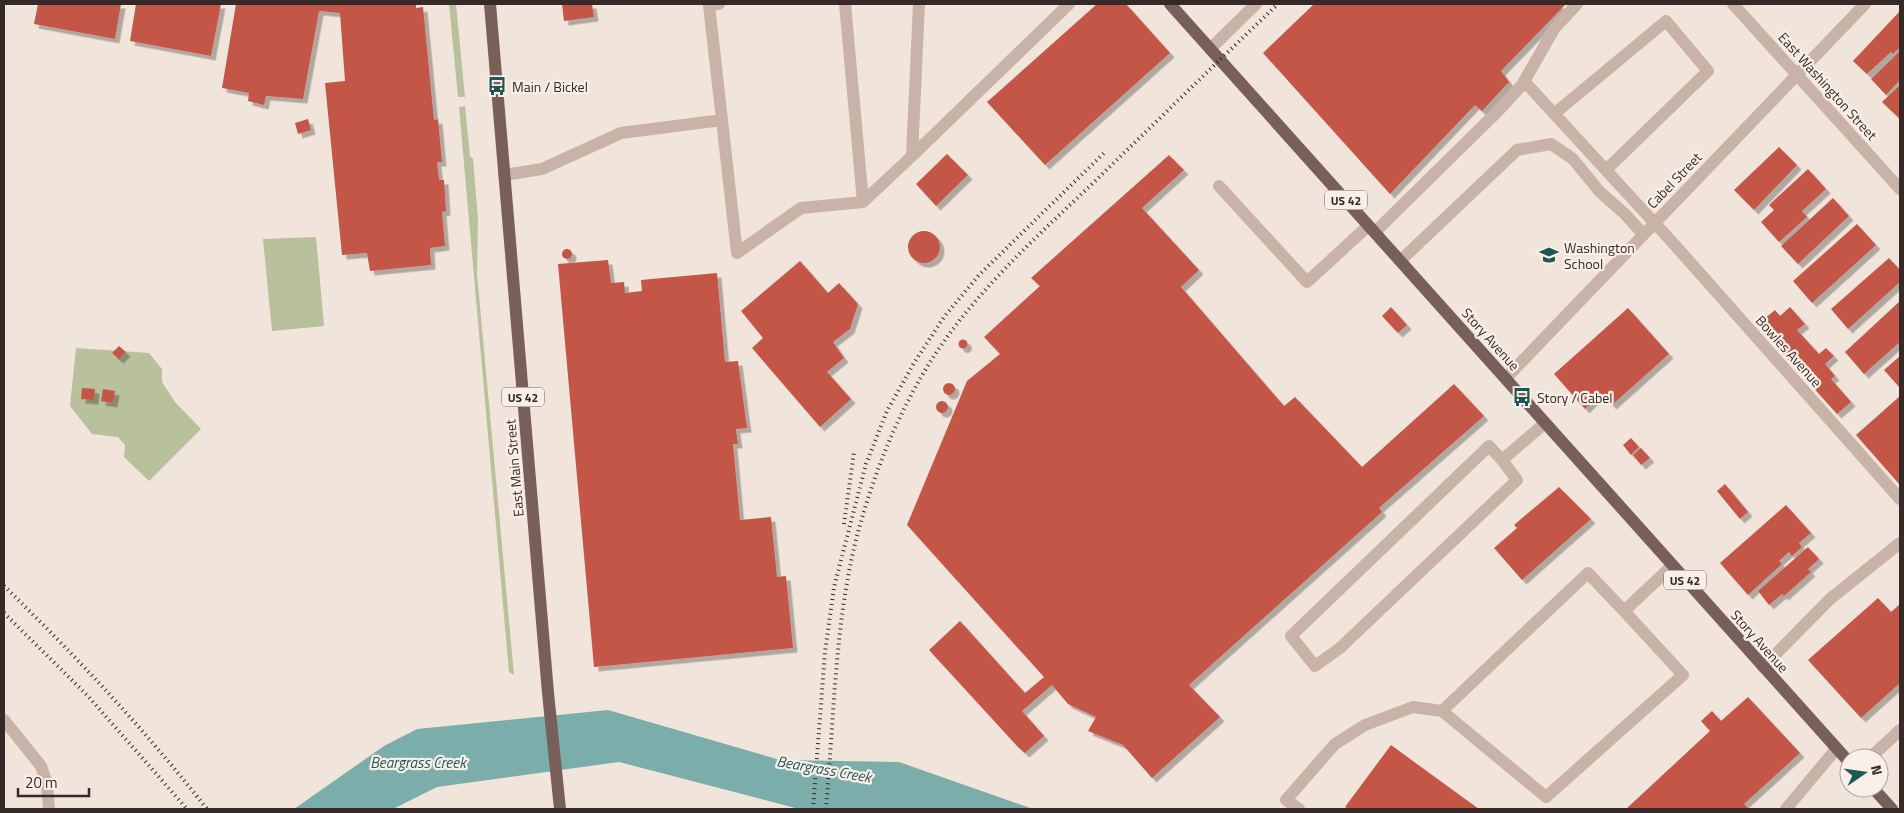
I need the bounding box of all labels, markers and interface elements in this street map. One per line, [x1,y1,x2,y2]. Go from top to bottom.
street label: East Washington Street [1774,27,1882,145]
bus stop icon: Main / Bickel [486,75,508,97]
place label: Main / Bickel [512,76,588,97]
street label: Cabel Street [1642,147,1706,213]
road number: US 42 [1325,190,1367,210]
place label: Washington School [1564,237,1635,274]
school or university icon: Washington School [1538,244,1560,266]
street label: Story Avenue [1457,303,1525,375]
street label: Bowles Avenue [1751,310,1827,392]
bus stop icon: Story / Cabel [1511,386,1533,408]
place label: Story / Cabel [1537,387,1613,408]
road number: US 42 [502,388,544,407]
street label: East Main Street [499,418,529,518]
road number: US 42 [1664,570,1706,590]
street label: Story Avenue [1726,605,1794,677]
north arrow [1839,748,1889,798]
water label: Beargrass Creek [775,749,875,789]
water label: Beargrass Creek [370,751,468,774]
text: N [1866,763,1888,777]
scale bar [18,766,89,798]
text: 20 m [25,771,58,794]

